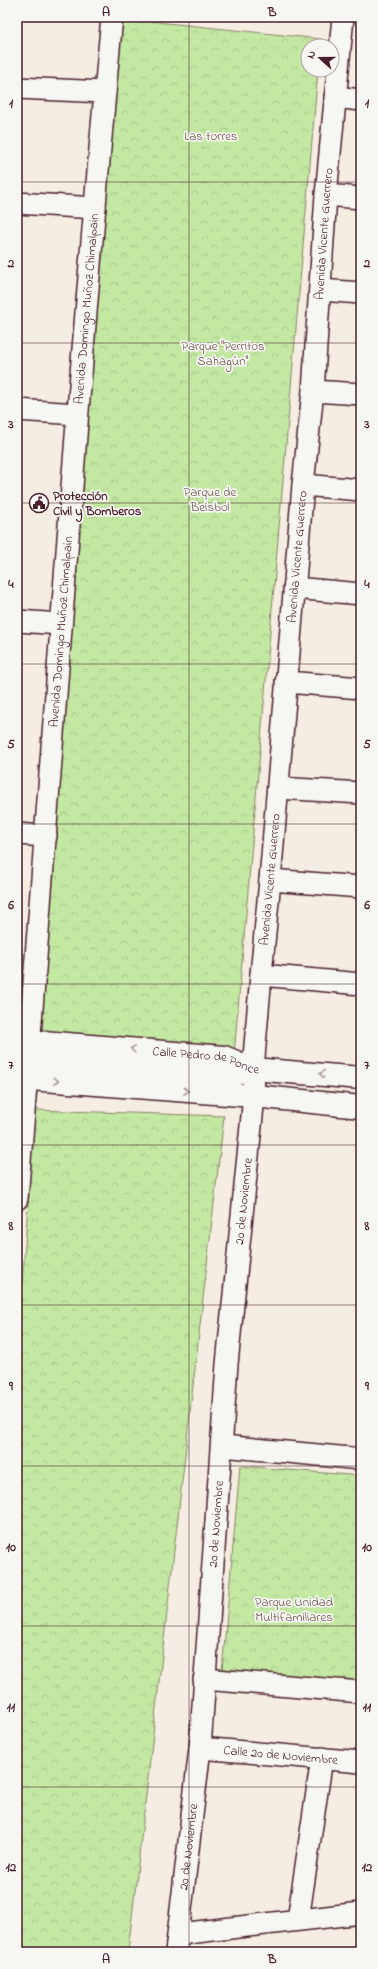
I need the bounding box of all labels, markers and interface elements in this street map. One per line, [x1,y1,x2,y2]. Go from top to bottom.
text: A [102,3,110,22]
text: B [267,3,277,22]
north arrow [300,38,340,78]
text: N [303,48,320,61]
text: 1 [9,94,14,113]
text: 1 [365,94,370,113]
park label: Las torres [184,127,238,146]
street label: Avenida Vicente Guerrero [310,167,338,300]
street label: Avenida Domingo Muñoz Chimalpain [69,212,104,405]
text: 2 [7,254,15,273]
text: 2 [363,254,371,273]
park label: Parque "Perritos Sahagún" [181,337,265,372]
text: 3 [7,415,14,434]
text: 3 [363,415,370,434]
park label: Parque de Beisbol [184,483,237,517]
place label: Protección Civil y Bomberos [53,487,142,523]
street label: Avenida Vicente Guerrero [282,490,312,623]
public building icon: Protección Civil y Bomberos [28,492,50,514]
street label: Avenida Domingo Muñoz Chimalpain [44,535,78,728]
text: 4 [7,575,14,594]
text: 4 [363,575,370,594]
text: 5 [7,735,15,754]
text: 5 [363,735,371,754]
street label: Avenida Vicente Guerrero [254,813,285,946]
text: 6 [7,896,14,915]
text: 6 [363,896,370,915]
street label: Calle Pedro de Ponce [152,1042,260,1079]
one-way arrow [130,1045,136,1054]
text: 7 [8,1056,14,1075]
text: 7 [364,1056,370,1075]
one-way arrow [319,1070,325,1079]
one-way arrow [53,1077,59,1086]
one-way arrow [182,1086,189,1095]
street label: 20 de Noviembre [230,1157,257,1246]
text: 8 [8,1217,14,1236]
text: 8 [364,1217,370,1236]
text: 9 [8,1377,14,1396]
text: 9 [364,1377,370,1396]
street label: 20 de Noviembre [203,1480,228,1568]
text: 10 [6,1538,16,1557]
text: 10 [362,1538,372,1557]
park label: Parque Unidad Multifamiliares [255,1593,334,1627]
text: 11 [7,1698,16,1717]
text: 11 [363,1698,372,1717]
street label: Calle 20 de Noviembre [223,1741,339,1769]
street label: 20 de Noviembre [174,1802,203,1891]
text: 12 [6,1858,17,1877]
text: 12 [362,1858,373,1877]
text: A [102,1950,110,1969]
text: B [267,1950,277,1969]

